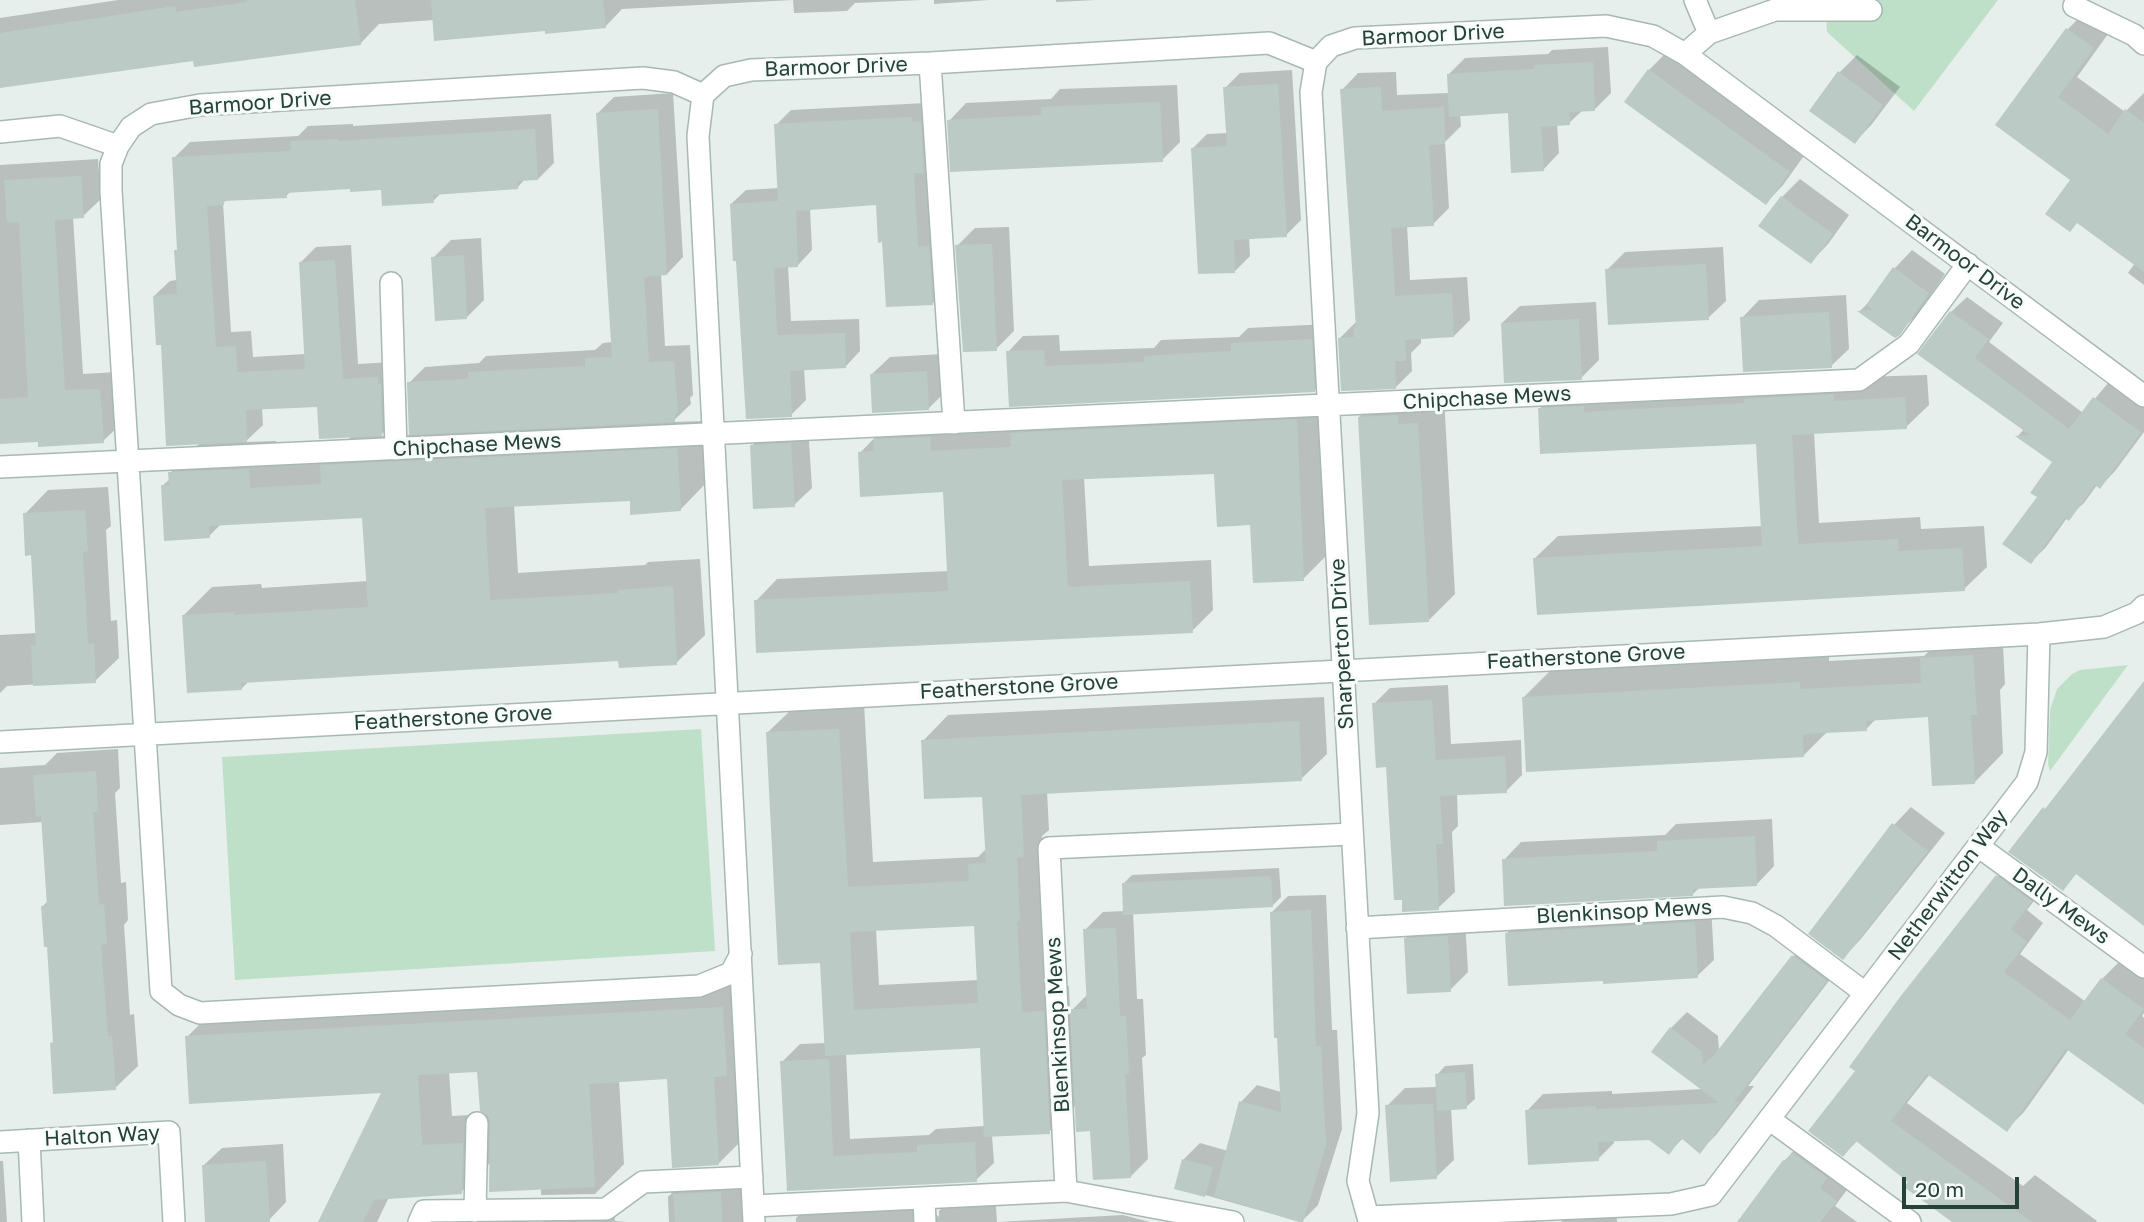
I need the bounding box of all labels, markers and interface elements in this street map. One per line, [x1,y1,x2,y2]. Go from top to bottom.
street label: Barmoor Drive [1361,19,1505,51]
street label: Barmoor Drive [764,52,908,82]
street label: Barmoor Drive [188,85,332,121]
street label: Barmoor Drive [1900,209,2030,315]
street label: Chipchase Mews [1402,381,1572,415]
street label: Chipchase Mews [392,428,562,462]
street label: Sharperton Drive [1325,558,1359,730]
street label: Featherstone Grove [1486,639,1686,675]
street label: Featherstone Grove [919,669,1119,705]
street label: Featherstone Grove [353,700,553,736]
street label: Netherwitton Way [1883,804,2013,966]
street label: Dally Mews [2007,862,2115,950]
street label: Blenkinsop Mews [1535,895,1713,929]
street label: Blenkinsop Mews [1041,936,1075,1114]
street label: Halton Way [44,1120,160,1152]
scale bar [1906,1162,2023,1206]
text: 20 m [1915,1176,1964,1202]

